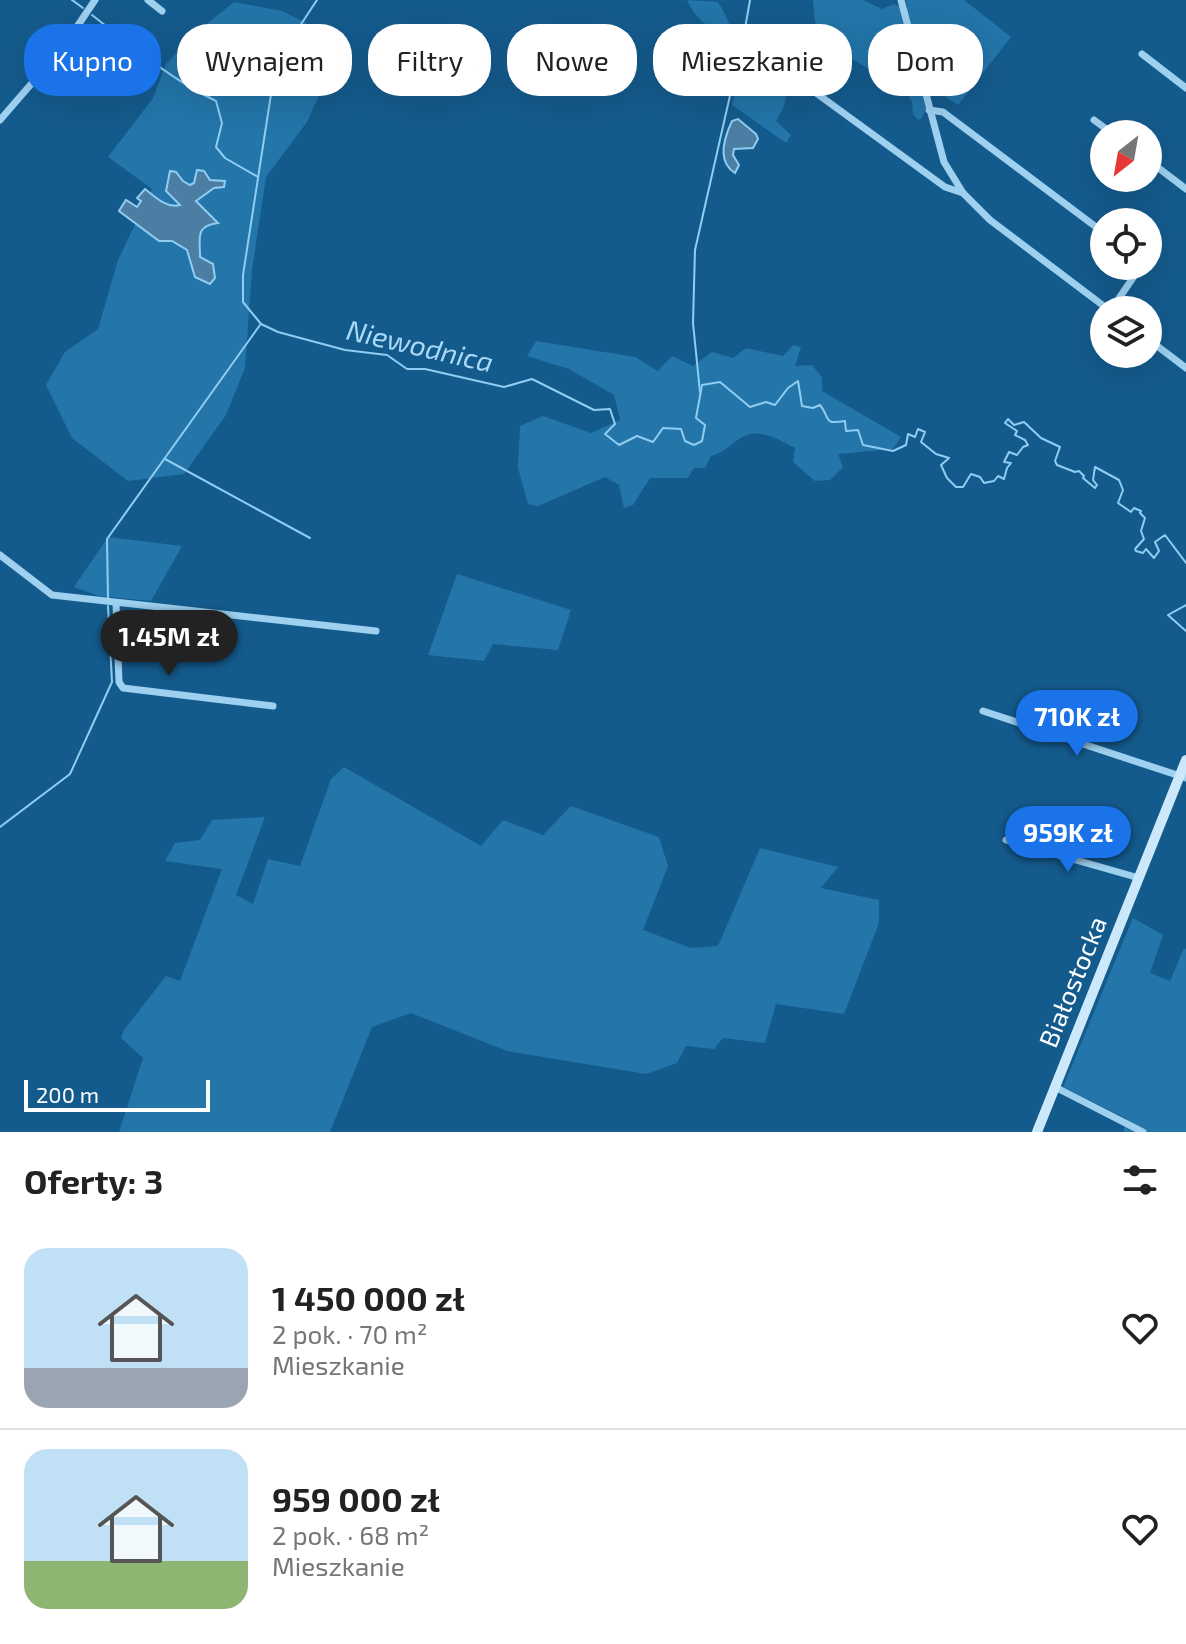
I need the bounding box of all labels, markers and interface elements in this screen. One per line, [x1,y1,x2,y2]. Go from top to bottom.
chip: Kupno [24,24,161,96]
chip: Wynajem [177,24,352,96]
chip: Filtry [368,24,491,96]
chip: Nowe [507,24,637,96]
chip: Mieszkanie [653,24,852,96]
chip: Dom [868,24,983,96]
north arrow [1090,120,1162,192]
map controls [1090,120,1162,368]
button: locate [1090,208,1162,280]
button: layers [1090,296,1162,368]
water label: Niewodnica [343,312,497,378]
pin: 1.45M zł [86,610,252,678]
text: 1.45M zł [119,620,219,651]
pin: 710K zł [1003,690,1151,758]
text: 710K zł [1034,700,1120,731]
pin: 959K zł [994,806,1142,874]
text: 959K zł [1023,816,1113,847]
street label: Białostocka [1031,912,1112,1051]
scale bar [24,1076,210,1112]
text: 200 m [36,1081,99,1107]
icon: filters [1118,1158,1162,1202]
text: Oferty: 3 [24,1160,163,1201]
text: 1 450 000 zł [272,1277,465,1318]
icon: home [88,1280,184,1376]
icon: heart [1118,1306,1162,1350]
text: 2 pok. · 70 m² [272,1318,428,1349]
text: Mieszkanie [272,1349,405,1380]
text: 959 000 zł [272,1478,440,1519]
icon: home [88,1481,184,1577]
icon: heart [1118,1507,1162,1551]
text: 2 pok. · 68 m² [272,1519,429,1550]
text: Mieszkanie [272,1550,405,1581]

